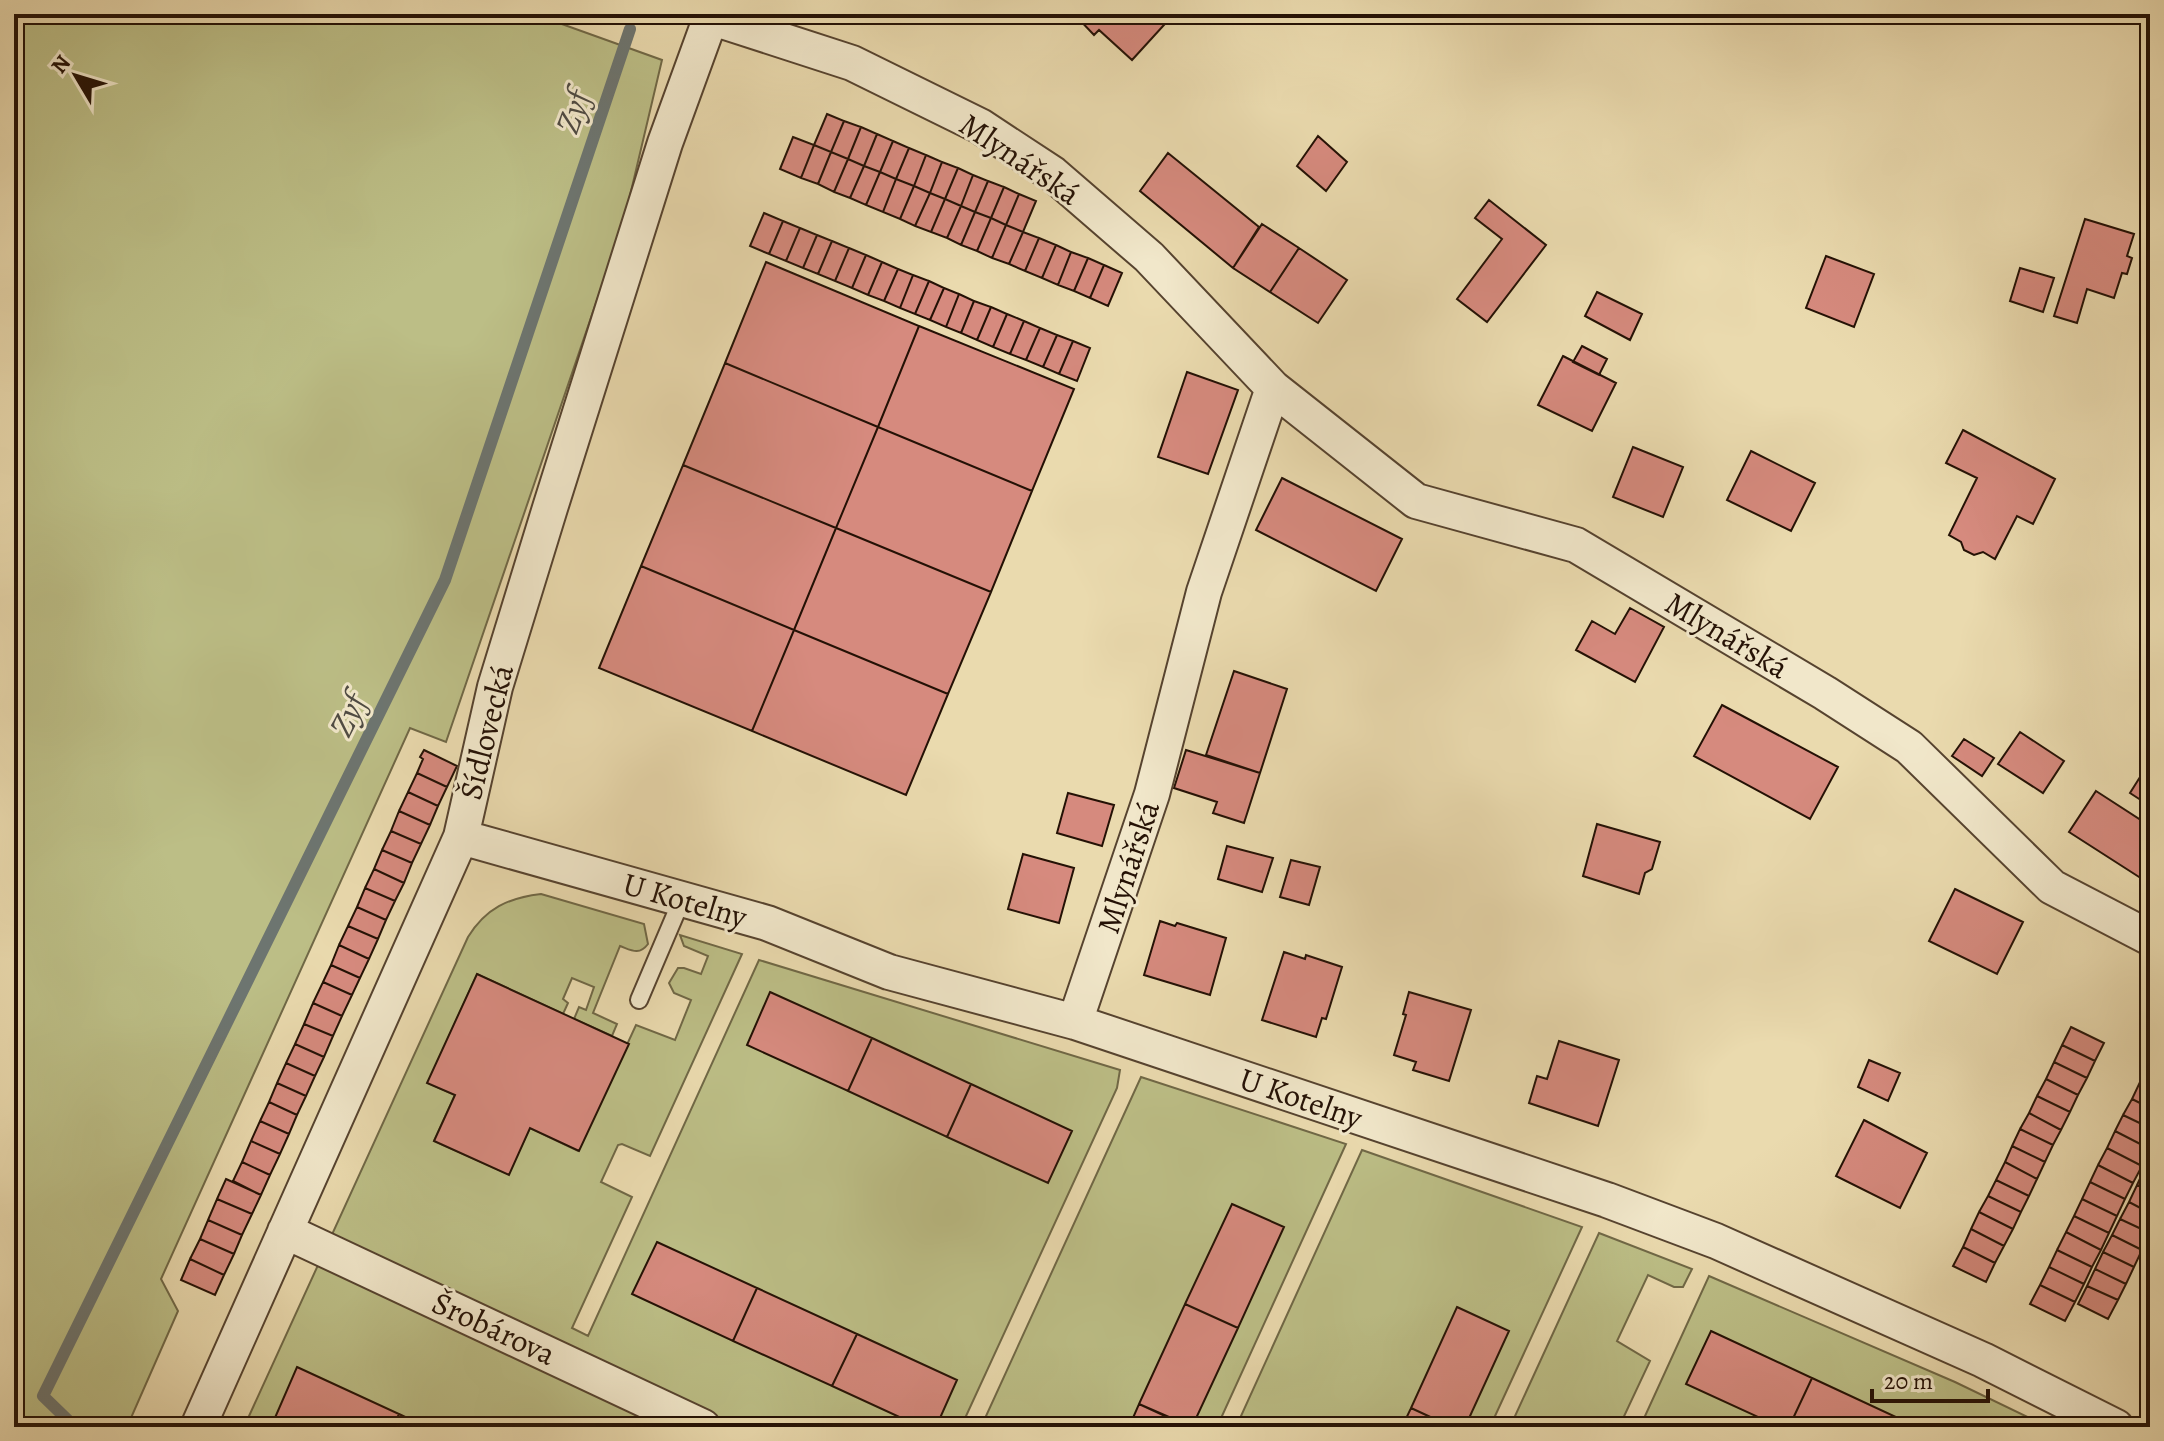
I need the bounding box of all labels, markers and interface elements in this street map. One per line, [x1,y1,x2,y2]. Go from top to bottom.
north arrow [36,36,116,116]
text: N [44,49,78,80]
water label: Zyf [544,78,604,139]
street label: Mlynářská [951,102,1089,216]
street label: Mlynářská [1657,581,1797,689]
street label: Šídlovecká [448,660,524,804]
water label: Zyf [317,680,381,744]
street label: Mlynářská [1086,795,1170,939]
street label: U Kotelny [618,861,753,939]
street label: U Kotelny [1234,1057,1369,1140]
street label: Šrobárova [425,1280,563,1376]
scale bar [1872,1353,1988,1403]
text: 20 m [1884,1365,1933,1397]

